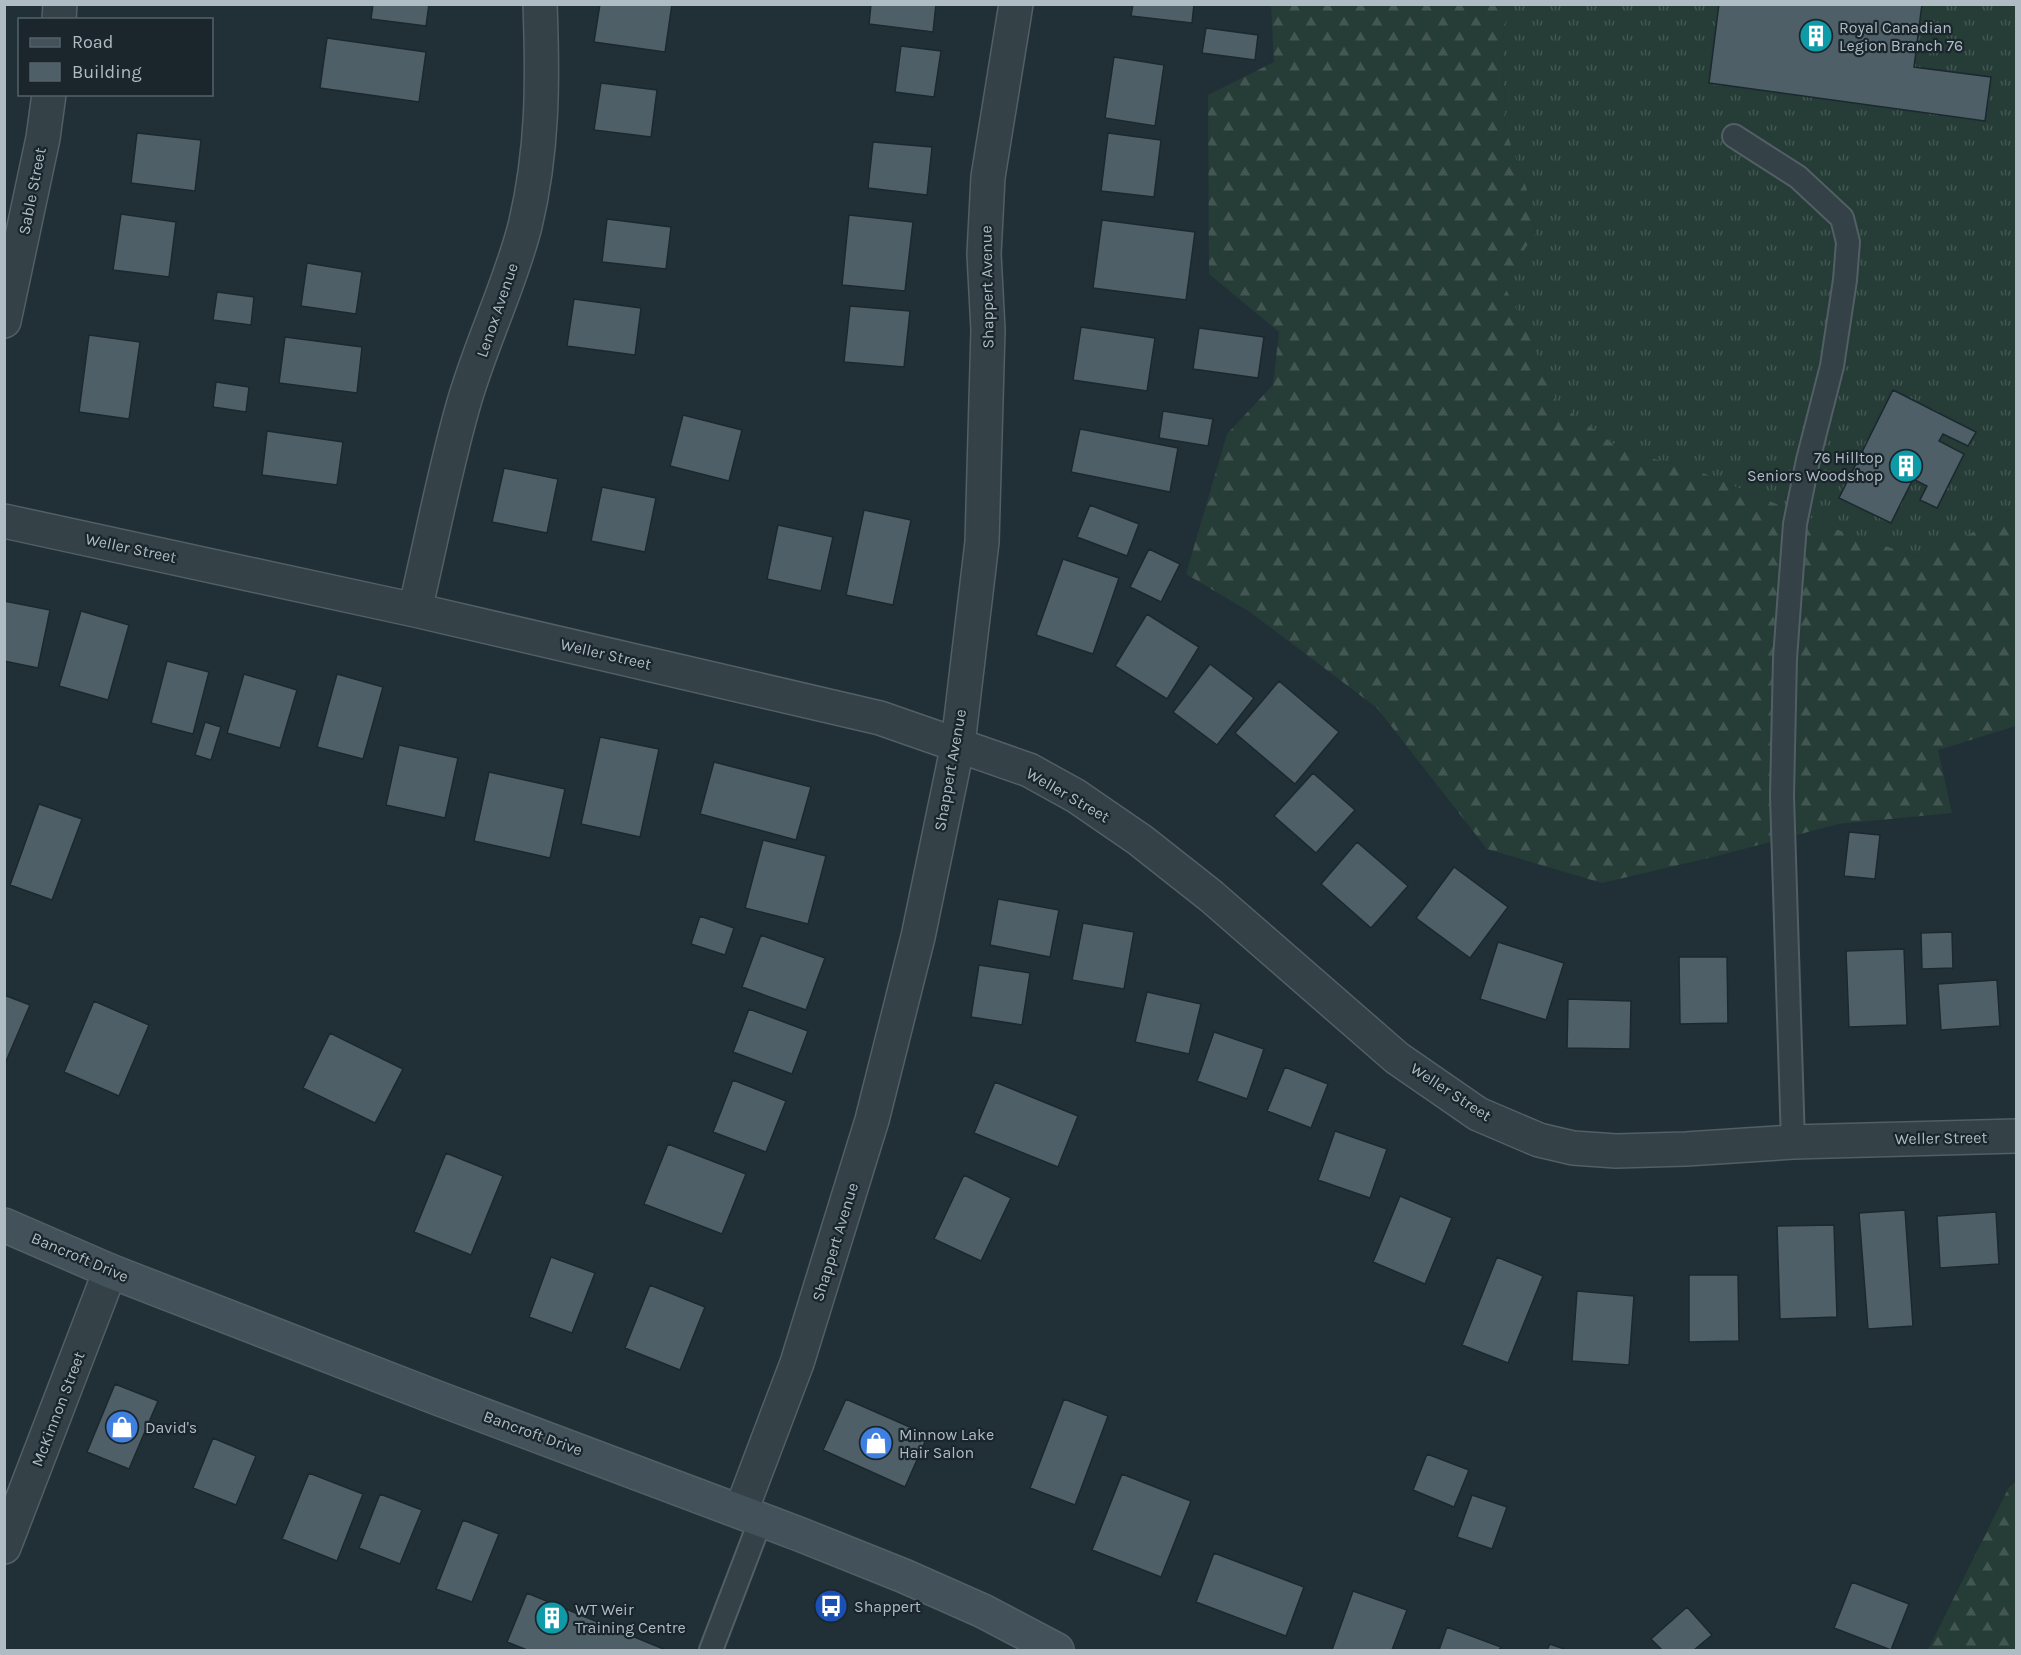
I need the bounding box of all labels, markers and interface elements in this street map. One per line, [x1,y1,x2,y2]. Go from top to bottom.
legend [18,18,213,96]
building icon: Royal Canadian Legion Branch 76 [1798,18,1834,54]
place label: Royal Canadian Legion Branch 76 [1839,18,1963,55]
text: Road [72,31,113,53]
text: Building [72,61,142,83]
street label: Sable Street [14,146,50,236]
street label: Shappert Avenue [976,225,998,349]
street label: Lenox Avenue [472,260,522,360]
place label: 76 Hilltop Seniors Woodshop [1747,448,1883,485]
building icon: 76 Hilltop Seniors Woodshop [1888,448,1924,484]
street label: Weller Street [84,529,178,567]
street label: Weller Street [559,634,653,674]
street label: Shappert Avenue [930,708,970,832]
street label: Weller Street [1023,764,1113,826]
street label: Weller Street [1407,1059,1495,1125]
street label: Weller Street [1894,1128,1988,1148]
street label: Shappert Avenue [808,1180,862,1304]
street label: Bancroft Drive [28,1228,132,1286]
street label: McKinnon Street [27,1349,89,1469]
street label: Bancroft Drive [481,1406,585,1460]
shop icon: David's [104,1409,140,1445]
place label: David's [145,1418,197,1437]
shop icon: Minnow Lake Hair Salon [858,1425,894,1461]
place label: Minnow Lake Hair Salon [899,1425,994,1462]
bus stop icon: Shappert [813,1588,849,1624]
place label: Shappert [854,1597,921,1616]
building icon: WT Weir Training Centre [534,1600,570,1636]
place label: WT Weir Training Centre [575,1600,686,1637]

